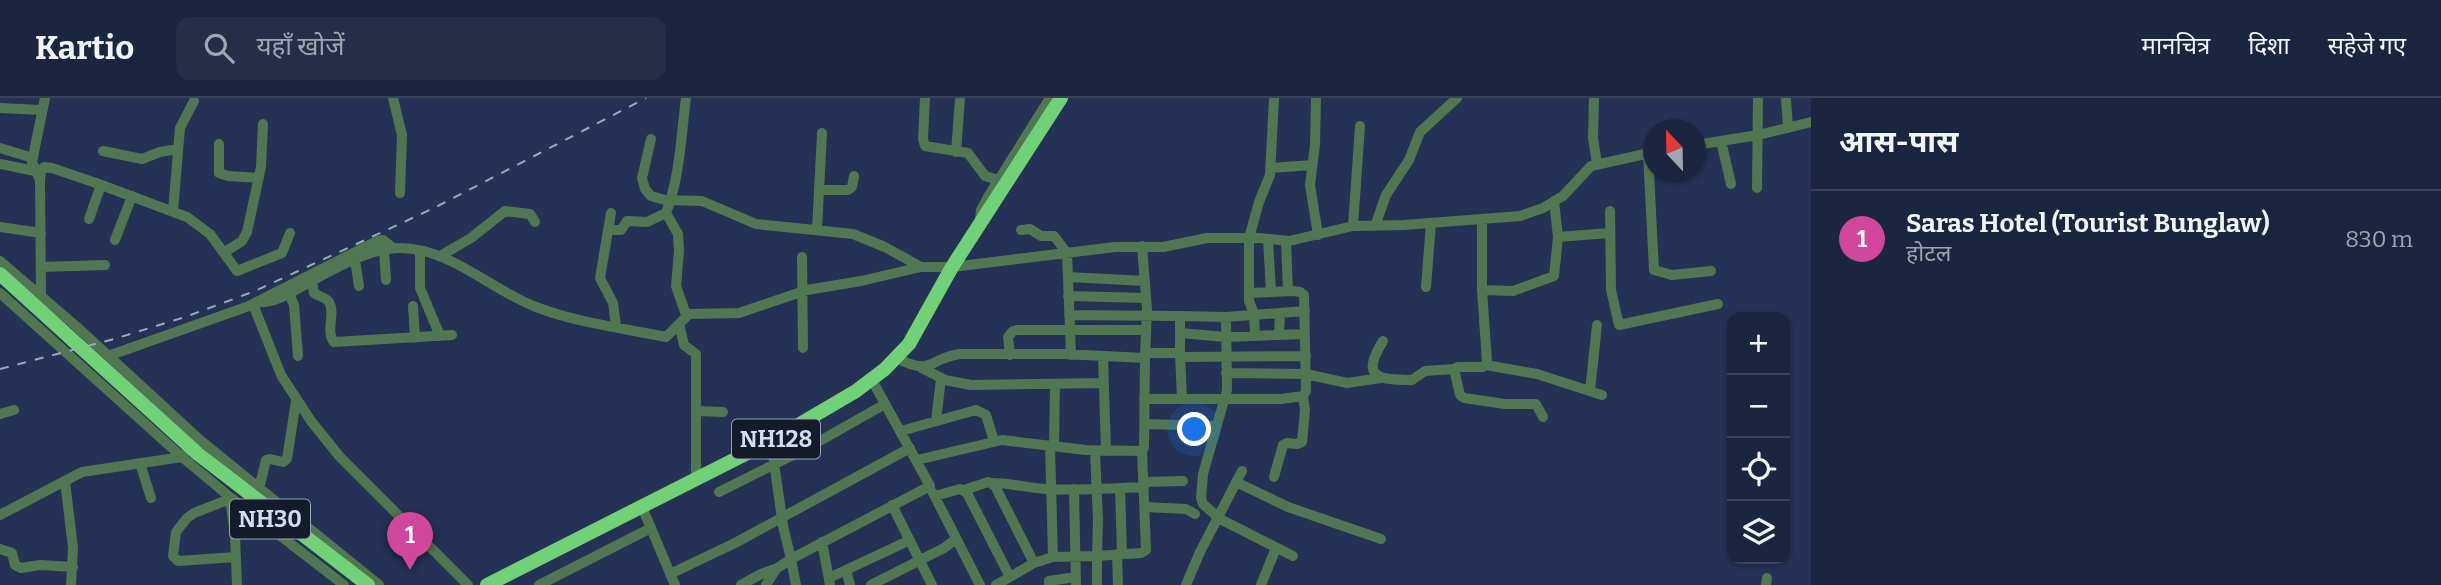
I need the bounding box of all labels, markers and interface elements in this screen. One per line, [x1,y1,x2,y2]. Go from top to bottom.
search box [176,17,666,80]
text: Kartio [35,28,134,68]
icon: search [200,29,238,67]
text: यहाँ खोजें [256,31,345,62]
text: मानचित्र [2142,32,2210,60]
text: दिशा [2248,32,2290,60]
text: सहेजे गए [2328,32,2406,60]
north arrow [1643,119,1706,182]
text: आस-पास [1839,124,1958,160]
text: Saras Hotel (Tourist Bunglaw) [1906,208,2270,239]
text: 1 [1857,225,1867,253]
text: 830 m [2345,225,2413,253]
text: होटल [1906,239,1951,267]
map controls [1727,312,1790,564]
button: + [1727,312,1790,375]
button: − [1727,375,1790,438]
your location [1177,412,1211,446]
road number: NH128 [732,420,820,458]
button: locate [1727,438,1790,501]
road number: NH30 [230,500,310,538]
button: layers [1727,501,1790,564]
pin: 1 [387,512,433,570]

